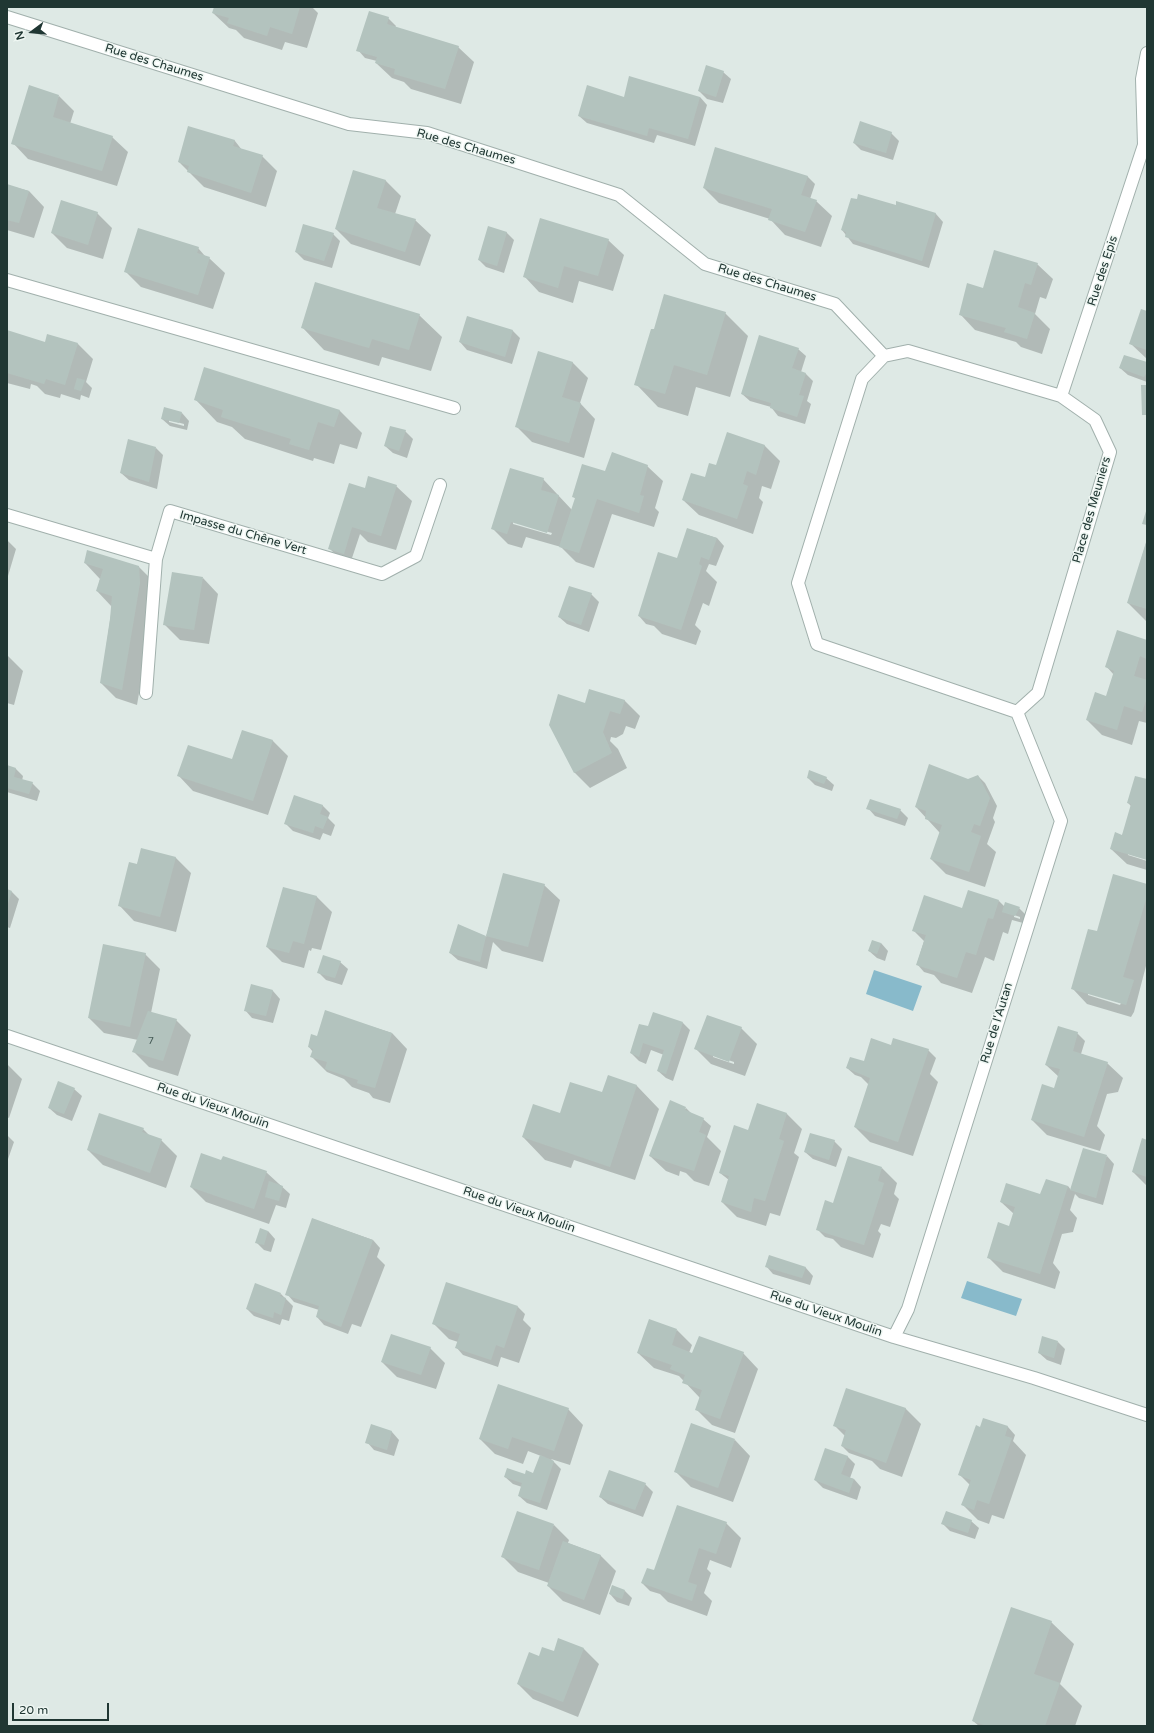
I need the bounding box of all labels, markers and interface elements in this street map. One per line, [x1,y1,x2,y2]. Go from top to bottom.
north arrow [12,12,52,52]
text: N [13,29,27,41]
street label: Rue des Chaumes [103,41,205,85]
street label: Rue des Chaumes [415,126,517,168]
street label: Rue des Epis [1085,234,1121,308]
street label: Rue des Chaumes [716,261,818,305]
street label: Place des Meuniers [1070,455,1114,565]
street label: Impasse du Chêne Vert [178,508,308,558]
street label: Rue de l'Autan [978,981,1016,1065]
house number: 7 [148,1035,154,1047]
street label: Rue du Vieux Moulin [155,1080,271,1132]
street label: Rue du Vieux Moulin [461,1184,577,1236]
street label: Rue du Vieux Moulin [768,1288,884,1340]
scale bar [14,1695,111,1721]
text: 20 m [19,1703,48,1717]

